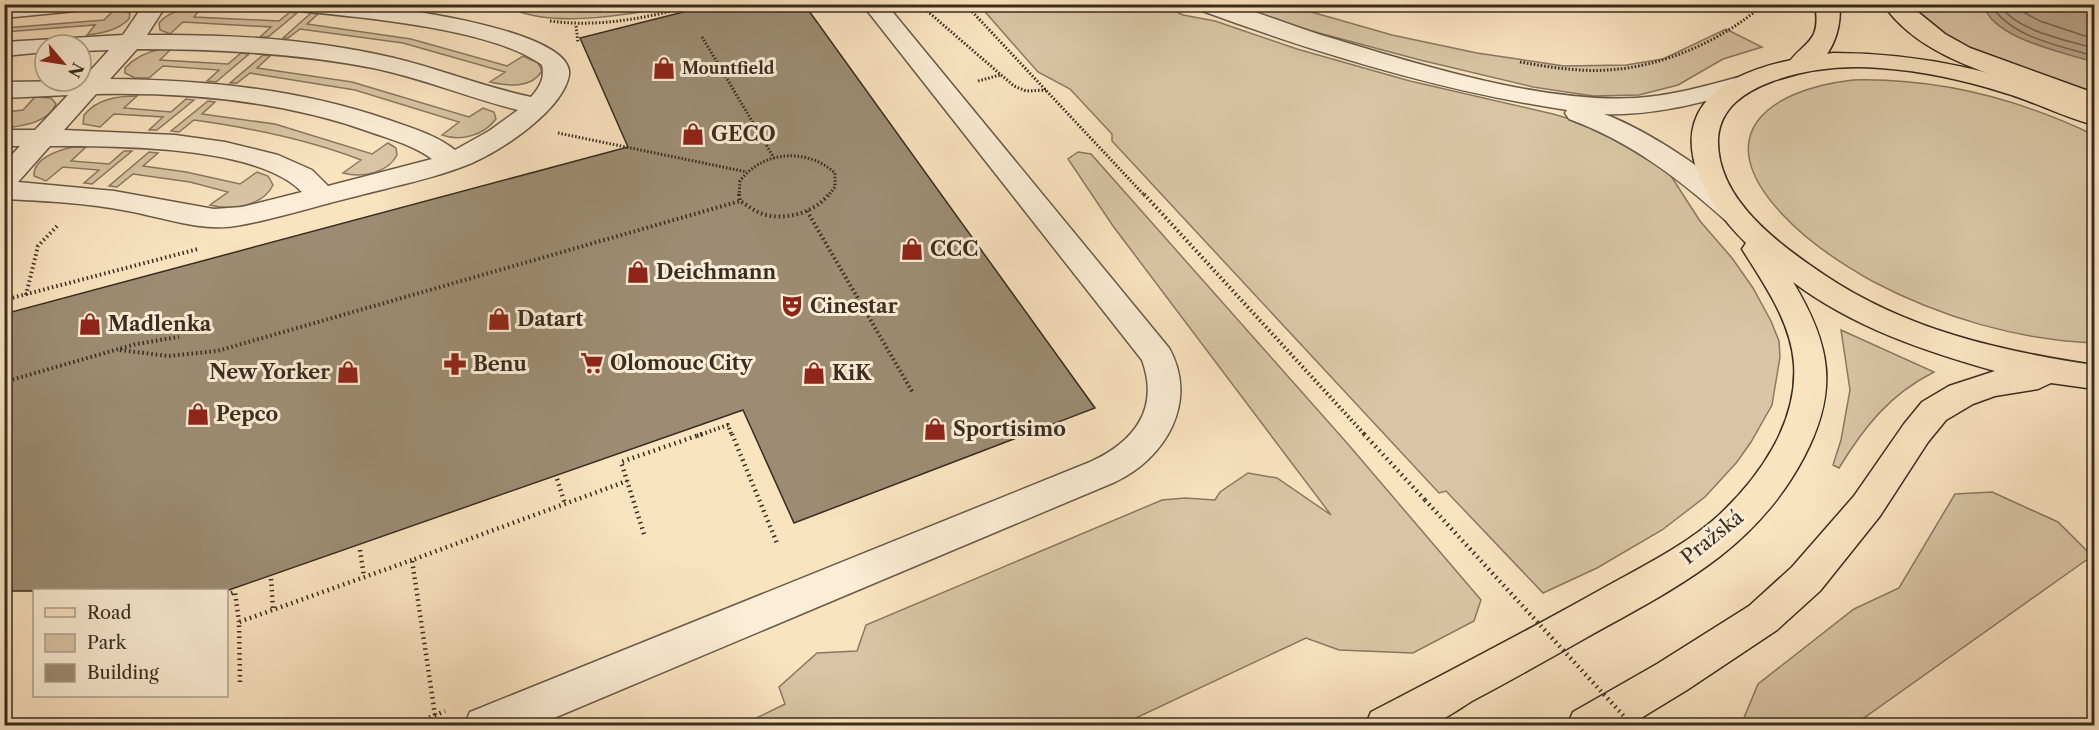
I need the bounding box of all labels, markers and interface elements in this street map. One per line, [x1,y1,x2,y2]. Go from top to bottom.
north arrow [33,33,93,93]
shop icon: Mountfield [651,55,677,81]
place label: Mountfield [682,58,775,78]
text: N [64,59,88,81]
shop icon: GECO [680,121,706,147]
place label: GECO [711,122,776,146]
shop icon: CCC [899,236,925,262]
place label: CCC [930,237,978,261]
shop icon: Deichmann [625,259,651,285]
place label: Deichmann [656,260,776,284]
theatre icon: Cinestar [779,293,805,319]
place label: Cinestar [810,294,898,318]
shop icon: Datart [486,306,512,332]
place label: Datart [517,307,583,331]
shop icon: Madlenka [77,311,103,337]
place label: Madlenka [108,312,212,336]
supermarket icon: Olomouc City [579,350,605,376]
pharmacy icon: Benu [442,351,468,377]
place label: Olomouc City [610,351,753,375]
place label: Benu [473,352,527,376]
shop icon: New Yorker [335,359,361,385]
place label: New Yorker [209,360,330,384]
shop icon: KiK [801,360,827,386]
place label: KiK [832,361,872,385]
shop icon: Pepco [185,401,211,427]
place label: Pepco [216,402,278,426]
shop icon: Sportisimo [922,416,948,442]
place label: Sportisimo [953,417,1066,441]
street label: Pražská [1676,504,1748,569]
legend [33,589,228,697]
text: Road [87,602,132,624]
text: Park [87,632,128,654]
text: Building [87,662,159,684]

